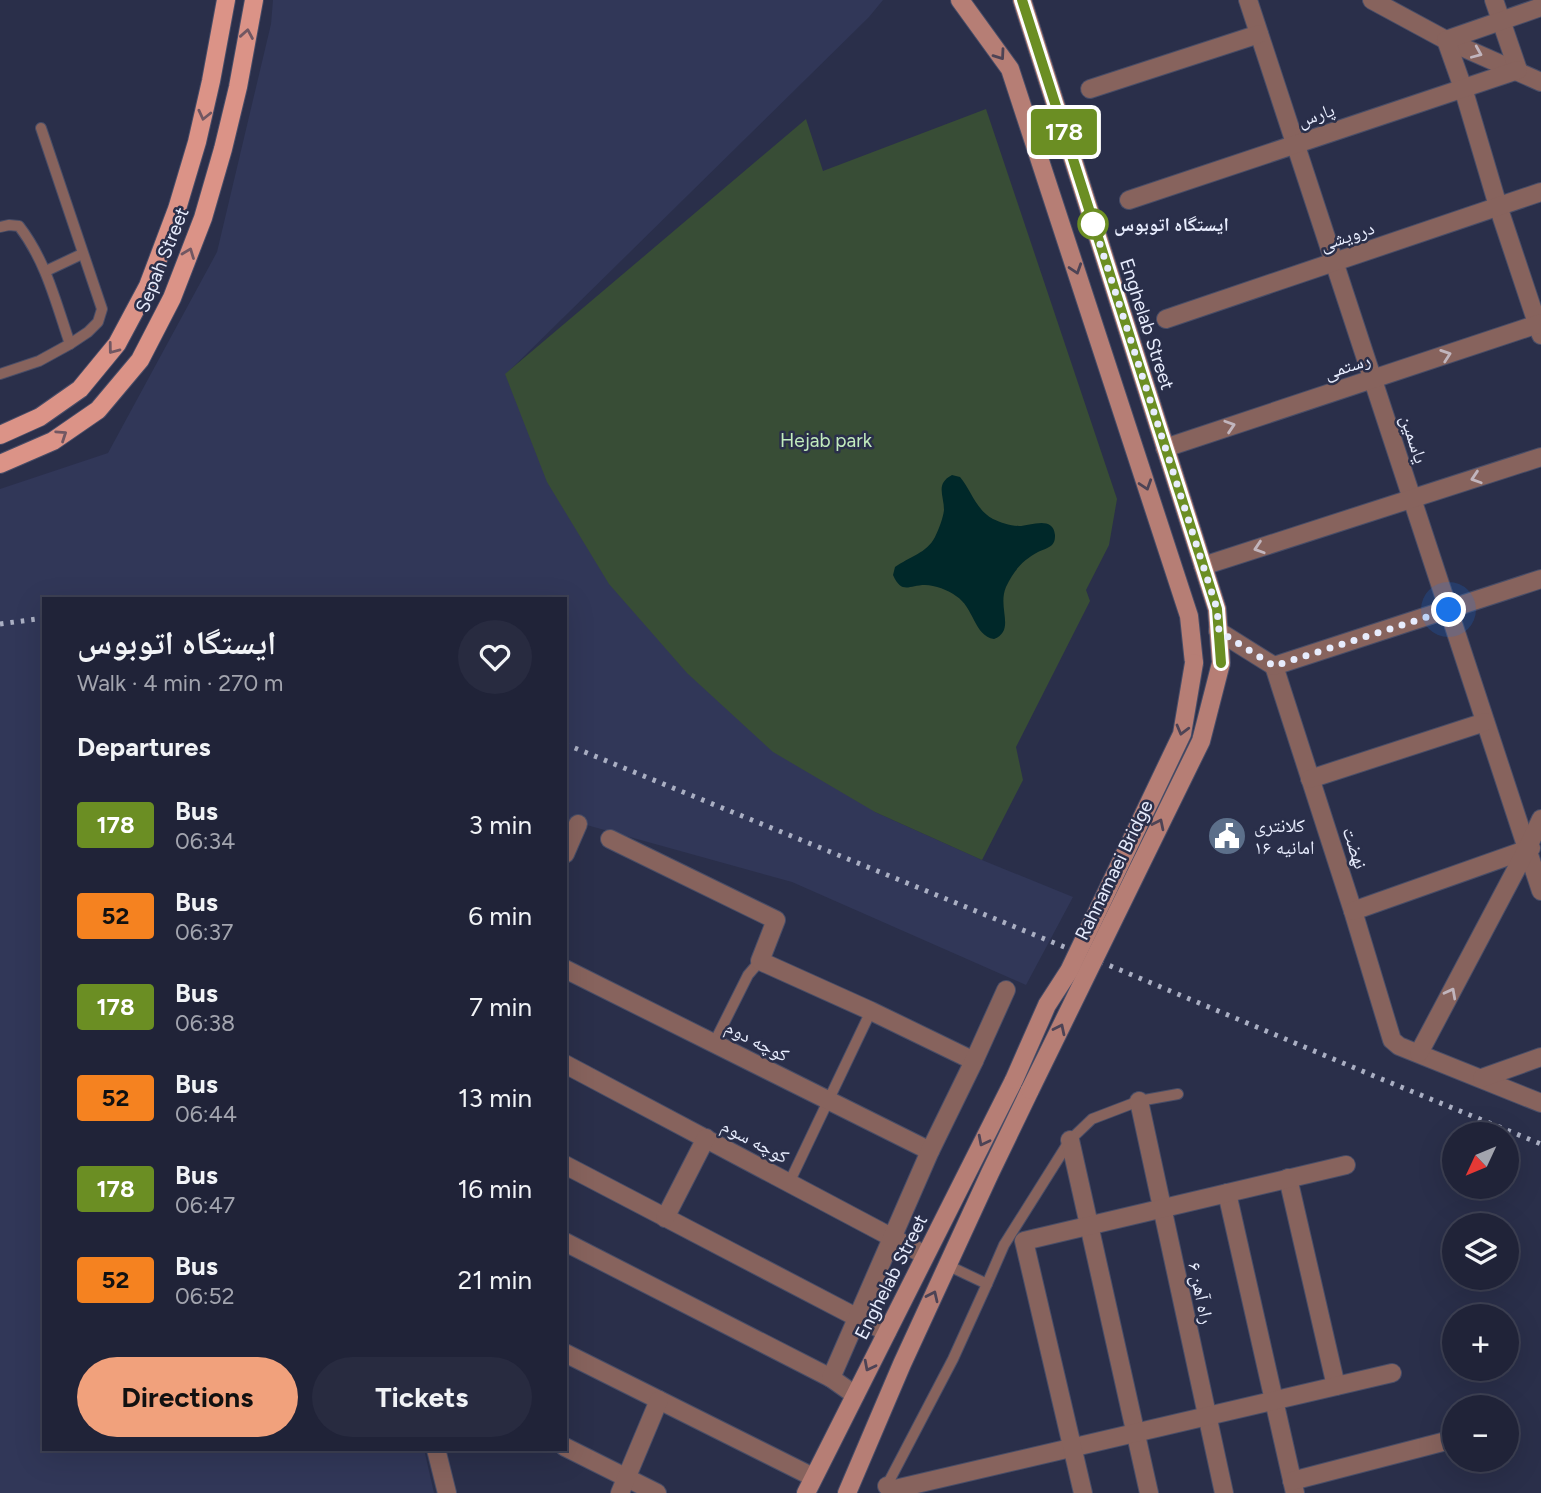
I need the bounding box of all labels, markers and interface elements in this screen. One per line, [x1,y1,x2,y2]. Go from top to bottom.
one-way arrow [239,28,254,40]
one-way arrow [1469,45,1482,59]
one-way arrow [992,47,1004,60]
street label: پارس [1294,98,1338,132]
one-way arrow [197,109,212,121]
line badge: 178 [1024,109,1104,155]
text: 178 [1045,117,1083,146]
street label: Sepah Street [130,204,194,316]
marker: ایستگاه اتوبوس [1078,209,1108,239]
place label: ایستگاه اتوبوس [1114,213,1229,236]
street label: درویشی [1317,216,1377,256]
one-way arrow [181,248,195,260]
street label: Enghelab Street [1115,255,1179,393]
one-way arrow [1067,263,1082,275]
one-way arrow [109,341,121,353]
street label: رستمی [1321,348,1373,384]
one-way arrow [1439,349,1451,363]
street label: یاسمین [1395,412,1433,466]
one-way arrow [1223,420,1235,435]
park label: Hejab park [780,429,873,452]
one-way arrow [54,431,67,443]
one-way arrow [1470,470,1483,484]
one-way arrow [1138,479,1153,491]
one-way arrow [1254,539,1266,554]
your location [1431,592,1466,627]
button: heart [458,620,532,694]
text: ایستگاه اتوبوس [77,623,276,662]
text: Walk · 4 min · 270 m [77,669,283,697]
one-way arrow [1176,723,1190,735]
text: Departures [77,731,211,763]
text: Bus [175,795,218,827]
street label: Rahnamaei Bridge [1070,796,1158,944]
text: 3 min [469,809,532,841]
text: 178 [96,810,135,839]
place label: کلانتری ۱۶ امانیه [1254,814,1314,859]
public building icon: کلانتری ۱۶ امانیه [1206,815,1248,857]
one-way arrow [1151,819,1165,831]
street label: نهضت [1337,824,1373,872]
text: 06:34 [175,827,235,855]
text: Bus [175,886,218,918]
text: 6 min [468,900,532,932]
text: 52 [102,901,129,930]
text: 06:37 [175,918,233,946]
text: Bus [175,977,218,1009]
one-way arrow [1443,987,1456,1000]
text: 7 min [469,991,532,1023]
text: 178 [96,992,135,1021]
text: 06:38 [175,1009,235,1037]
street label: کوچه دوم [720,1015,793,1069]
one-way arrow [1052,1024,1066,1036]
text: Bus [175,1068,218,1100]
text: 13 min [458,1082,532,1114]
text: 52 [102,1083,129,1112]
text: 06:44 [175,1100,237,1128]
street label: کوچه سوم [717,1114,793,1170]
north arrow [1442,1122,1519,1199]
map controls [1442,1122,1519,1472]
one-way arrow [977,1134,991,1146]
text: Bus [175,1159,218,1191]
text: 16 min [457,1173,532,1205]
text: 178 [96,1174,135,1203]
text: 06:47 [175,1191,235,1219]
street label: Enghelab Street [850,1211,932,1343]
button: layers [1442,1213,1519,1290]
text: Bus [175,1250,218,1282]
street label: راه آهن ۶ [1183,1260,1219,1326]
text: 21 min [458,1264,532,1296]
text: 52 [102,1265,129,1294]
text: 06:52 [175,1282,235,1310]
one-way arrow [925,1291,939,1303]
button: + [1442,1304,1519,1381]
button: Directions [77,1357,298,1437]
button: Tickets [312,1357,532,1437]
one-way arrow [864,1359,878,1371]
button: − [1442,1395,1519,1472]

